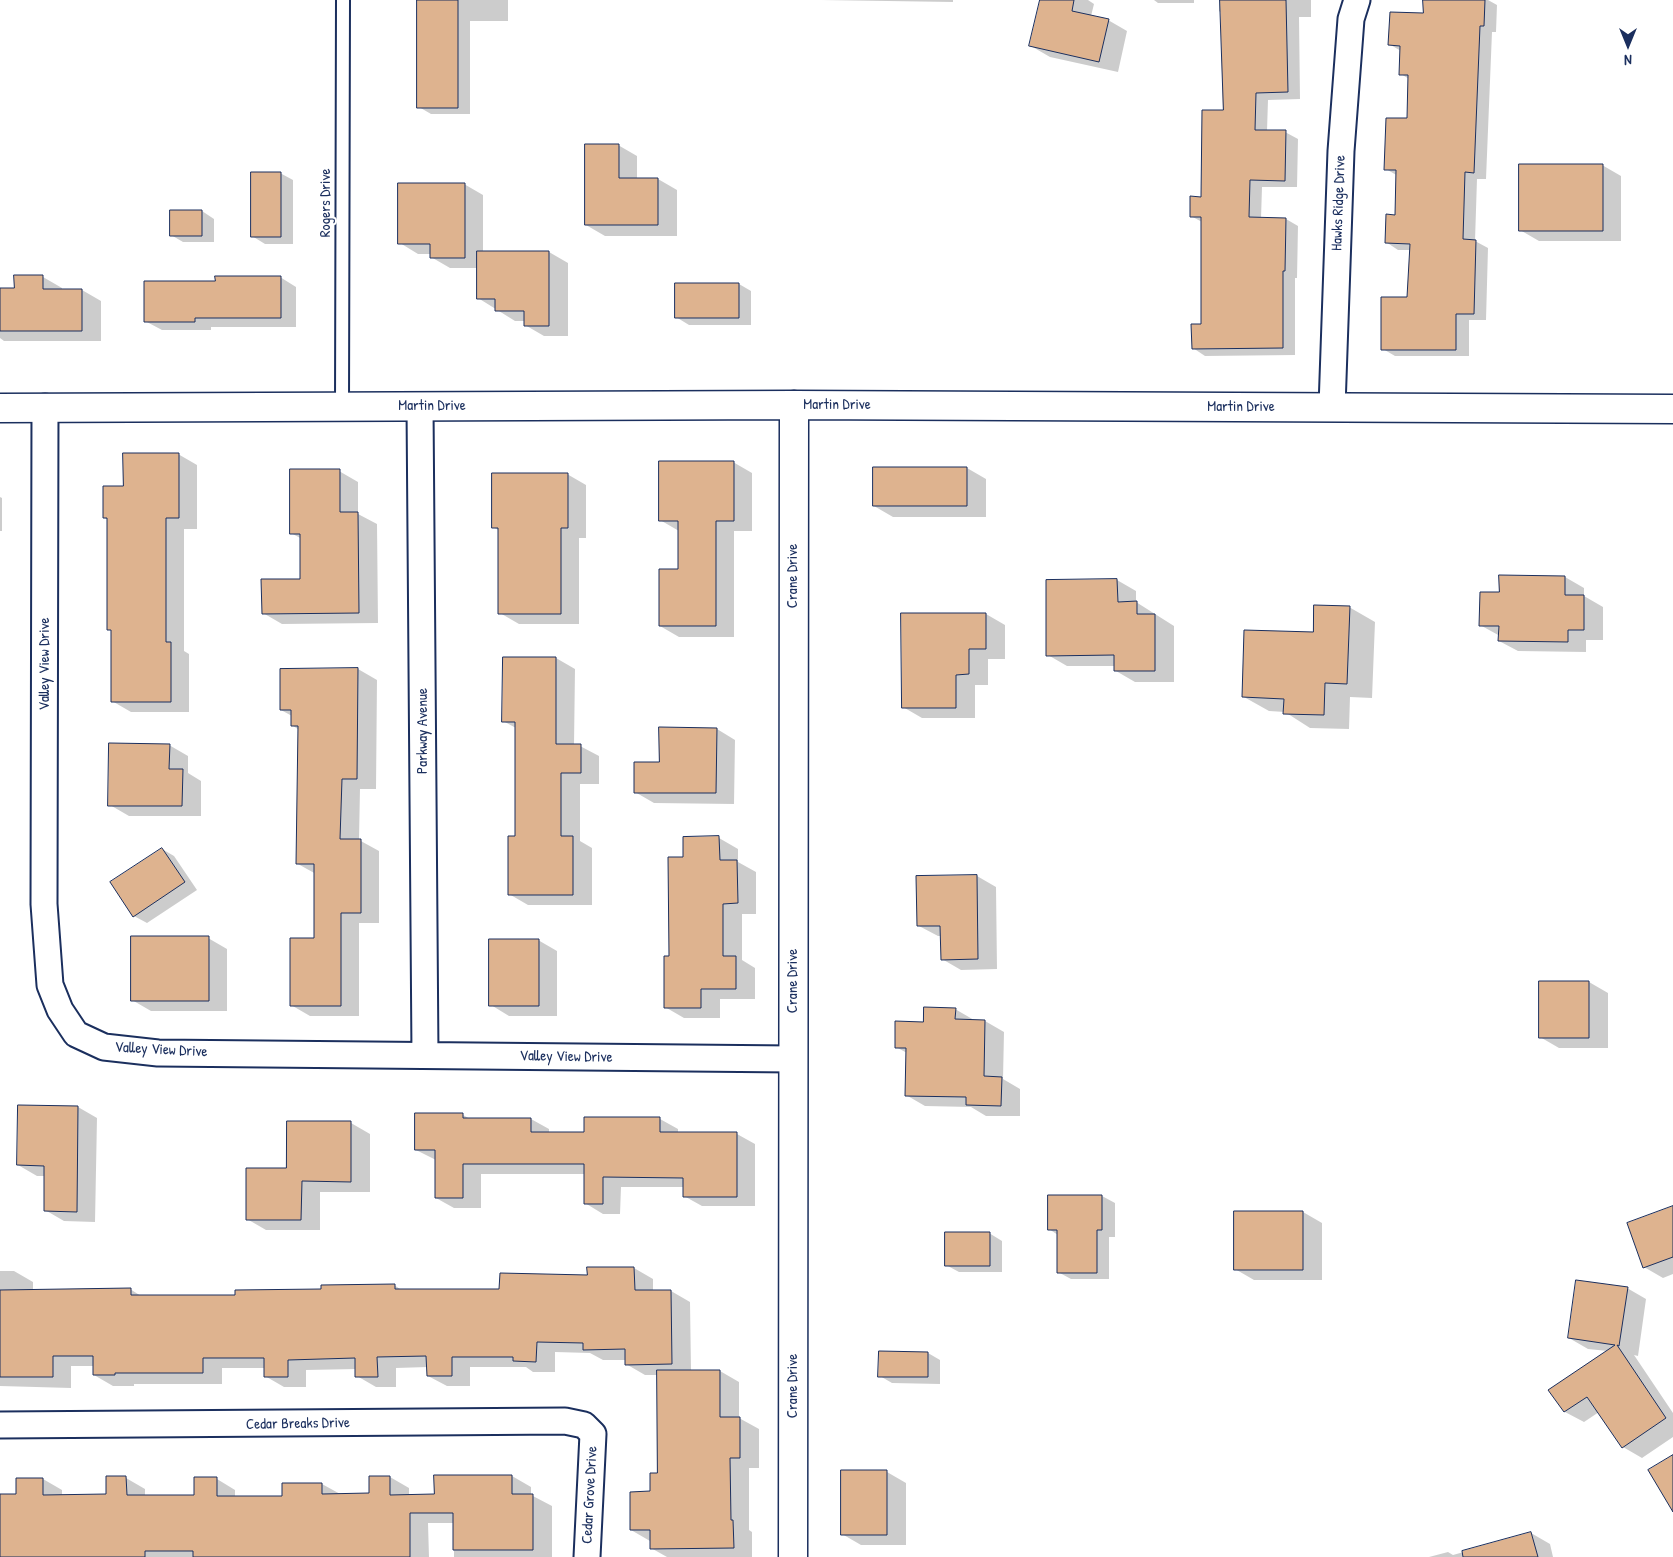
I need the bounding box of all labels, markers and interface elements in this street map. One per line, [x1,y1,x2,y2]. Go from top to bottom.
north arrow [1603,20,1653,70]
text: N [1624,51,1632,70]
street label: Hawks Ridge Drive [1328,155,1350,251]
street label: Rogers Drive [317,169,335,237]
street label: Martin Drive [803,396,871,414]
street label: Martin Drive [398,397,466,415]
street label: Martin Drive [1207,398,1275,416]
street label: Crane Drive [784,544,802,608]
street label: Valley View Drive [36,618,54,710]
street label: Parkway Avenue [414,688,432,774]
street label: Crane Drive [784,949,802,1013]
street label: Valley View Drive [114,1039,208,1061]
street label: Valley View Drive [519,1047,613,1067]
street label: Crane Drive [784,1354,802,1418]
street label: Cedar Breaks Drive [246,1414,350,1434]
street label: Cedar Grove Drive [578,1446,602,1544]

